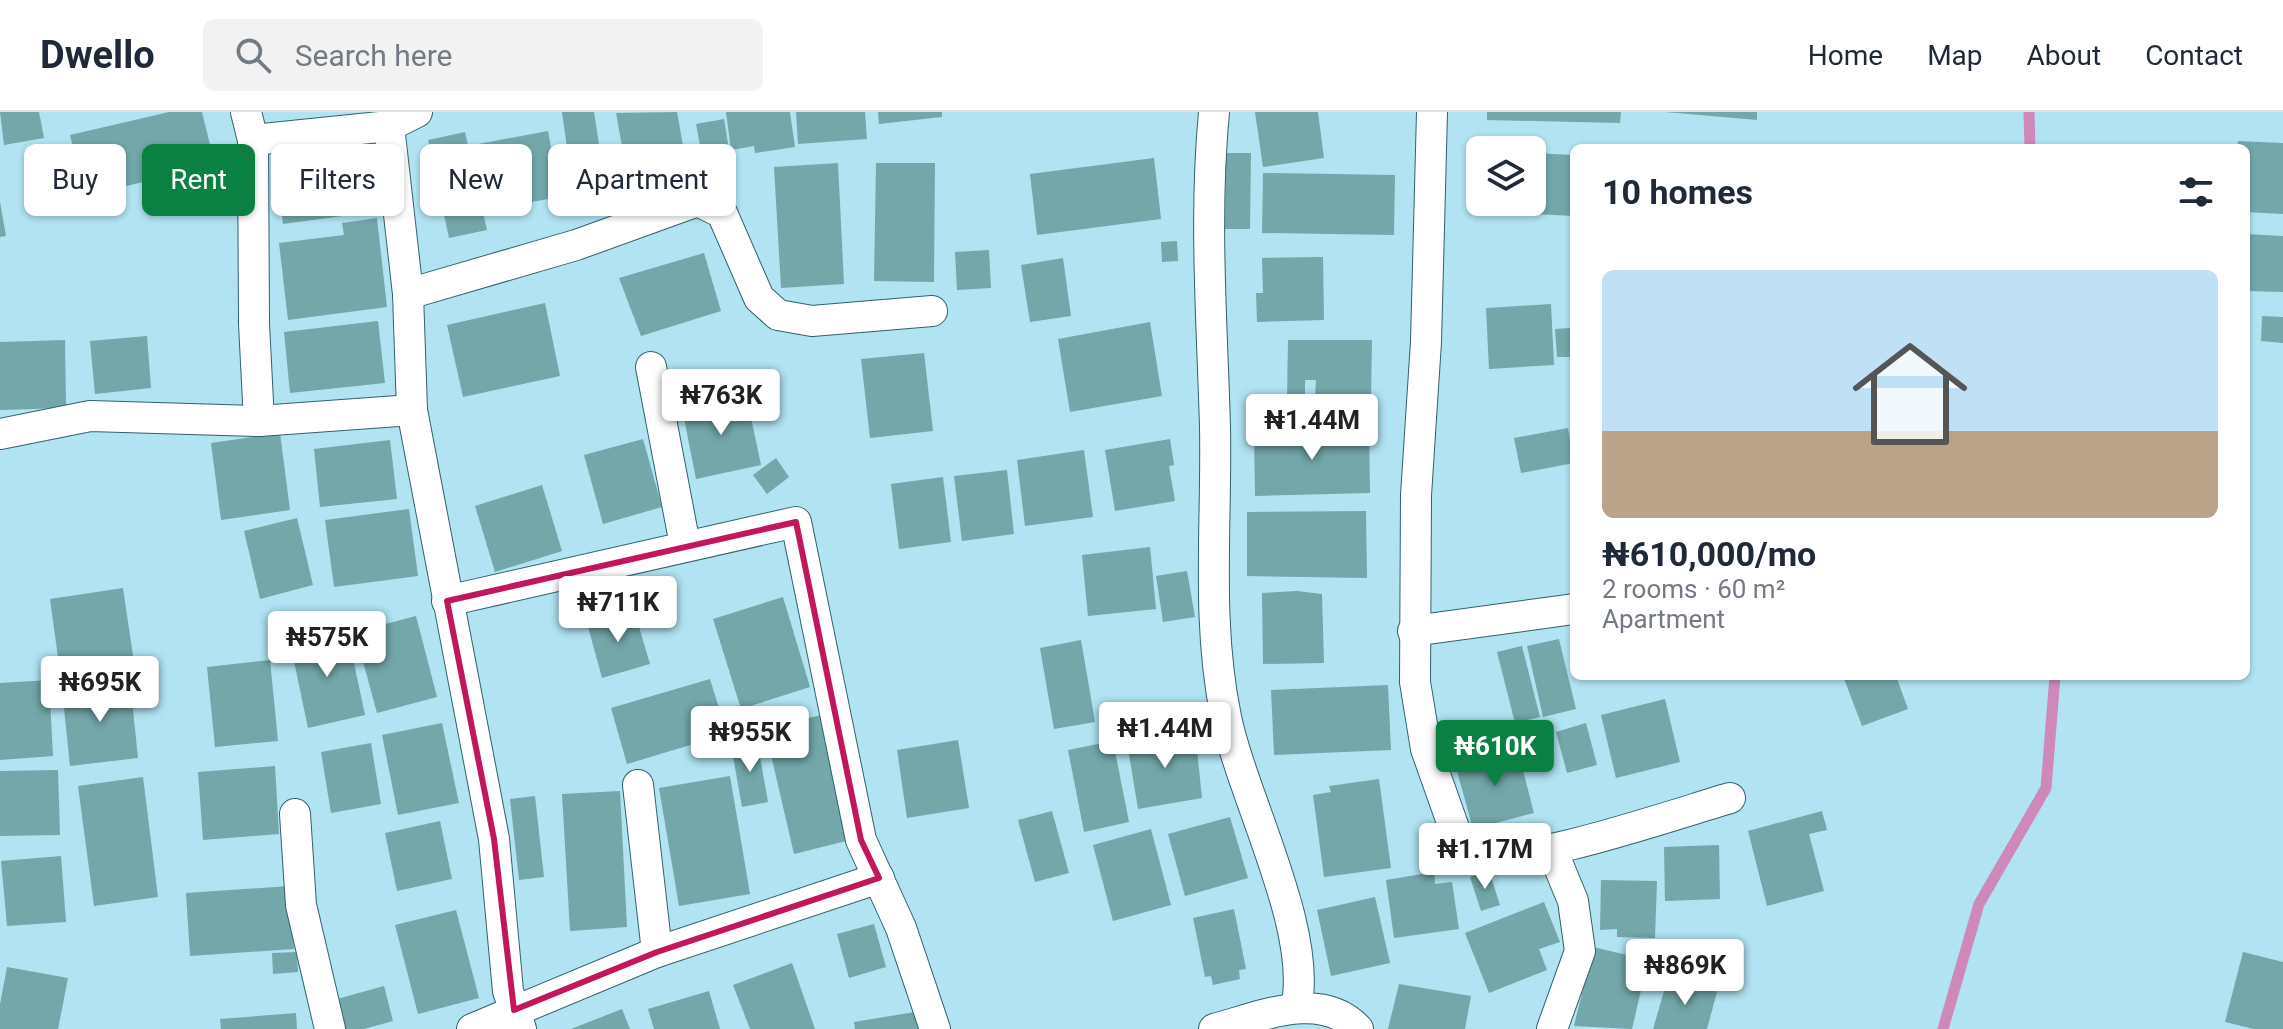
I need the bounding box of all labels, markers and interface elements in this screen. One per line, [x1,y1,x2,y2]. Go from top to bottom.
search box [203,19,763,91]
text: Dwello [40,33,155,77]
icon: search [231,33,275,77]
text: Search here [295,38,453,73]
text: Home [1808,39,1883,72]
text: Map [1927,39,1983,72]
text: About [2027,39,2101,72]
text: Contact [2145,39,2243,72]
map controls [1466,136,1546,216]
button: layers [1466,136,1546,216]
chip: Buy [24,144,126,216]
chip: Rent [142,144,255,216]
chip: Filters [271,144,404,216]
chip: New [420,144,532,216]
chip: Apartment [548,144,736,216]
icon: filters [2174,170,2218,214]
text: 10 homes [1602,172,1753,212]
icon: home [1838,322,1982,466]
pin: ₦763K [665,369,777,437]
text: ₦763K [680,380,762,410]
pin: ₦1.44M [1247,394,1377,462]
text: ₦1.44M [1264,405,1360,435]
text: ₦610,000/mo [1602,534,1816,574]
text: 2 rooms · 60 m² [1602,574,1785,604]
pin: ₦711K [562,576,674,644]
text: ₦711K [577,587,659,617]
text: Apartment [1602,604,1725,634]
pin: ₦575K [271,611,383,679]
text: ₦575K [286,622,368,652]
pin: ₦695K [44,656,156,724]
text: ₦695K [59,667,141,697]
pin: ₦1.44M [1100,702,1230,770]
pin: ₦955K [694,706,806,774]
text: ₦1.44M [1117,713,1213,743]
text: ₦955K [709,717,791,747]
pin: ₦610K [1439,720,1551,788]
text: ₦610K [1454,731,1536,761]
pin: ₦1.17M [1420,823,1550,891]
text: ₦1.17M [1437,834,1533,864]
pin: ₦869K [1629,939,1741,1007]
text: ₦869K [1644,950,1726,980]

